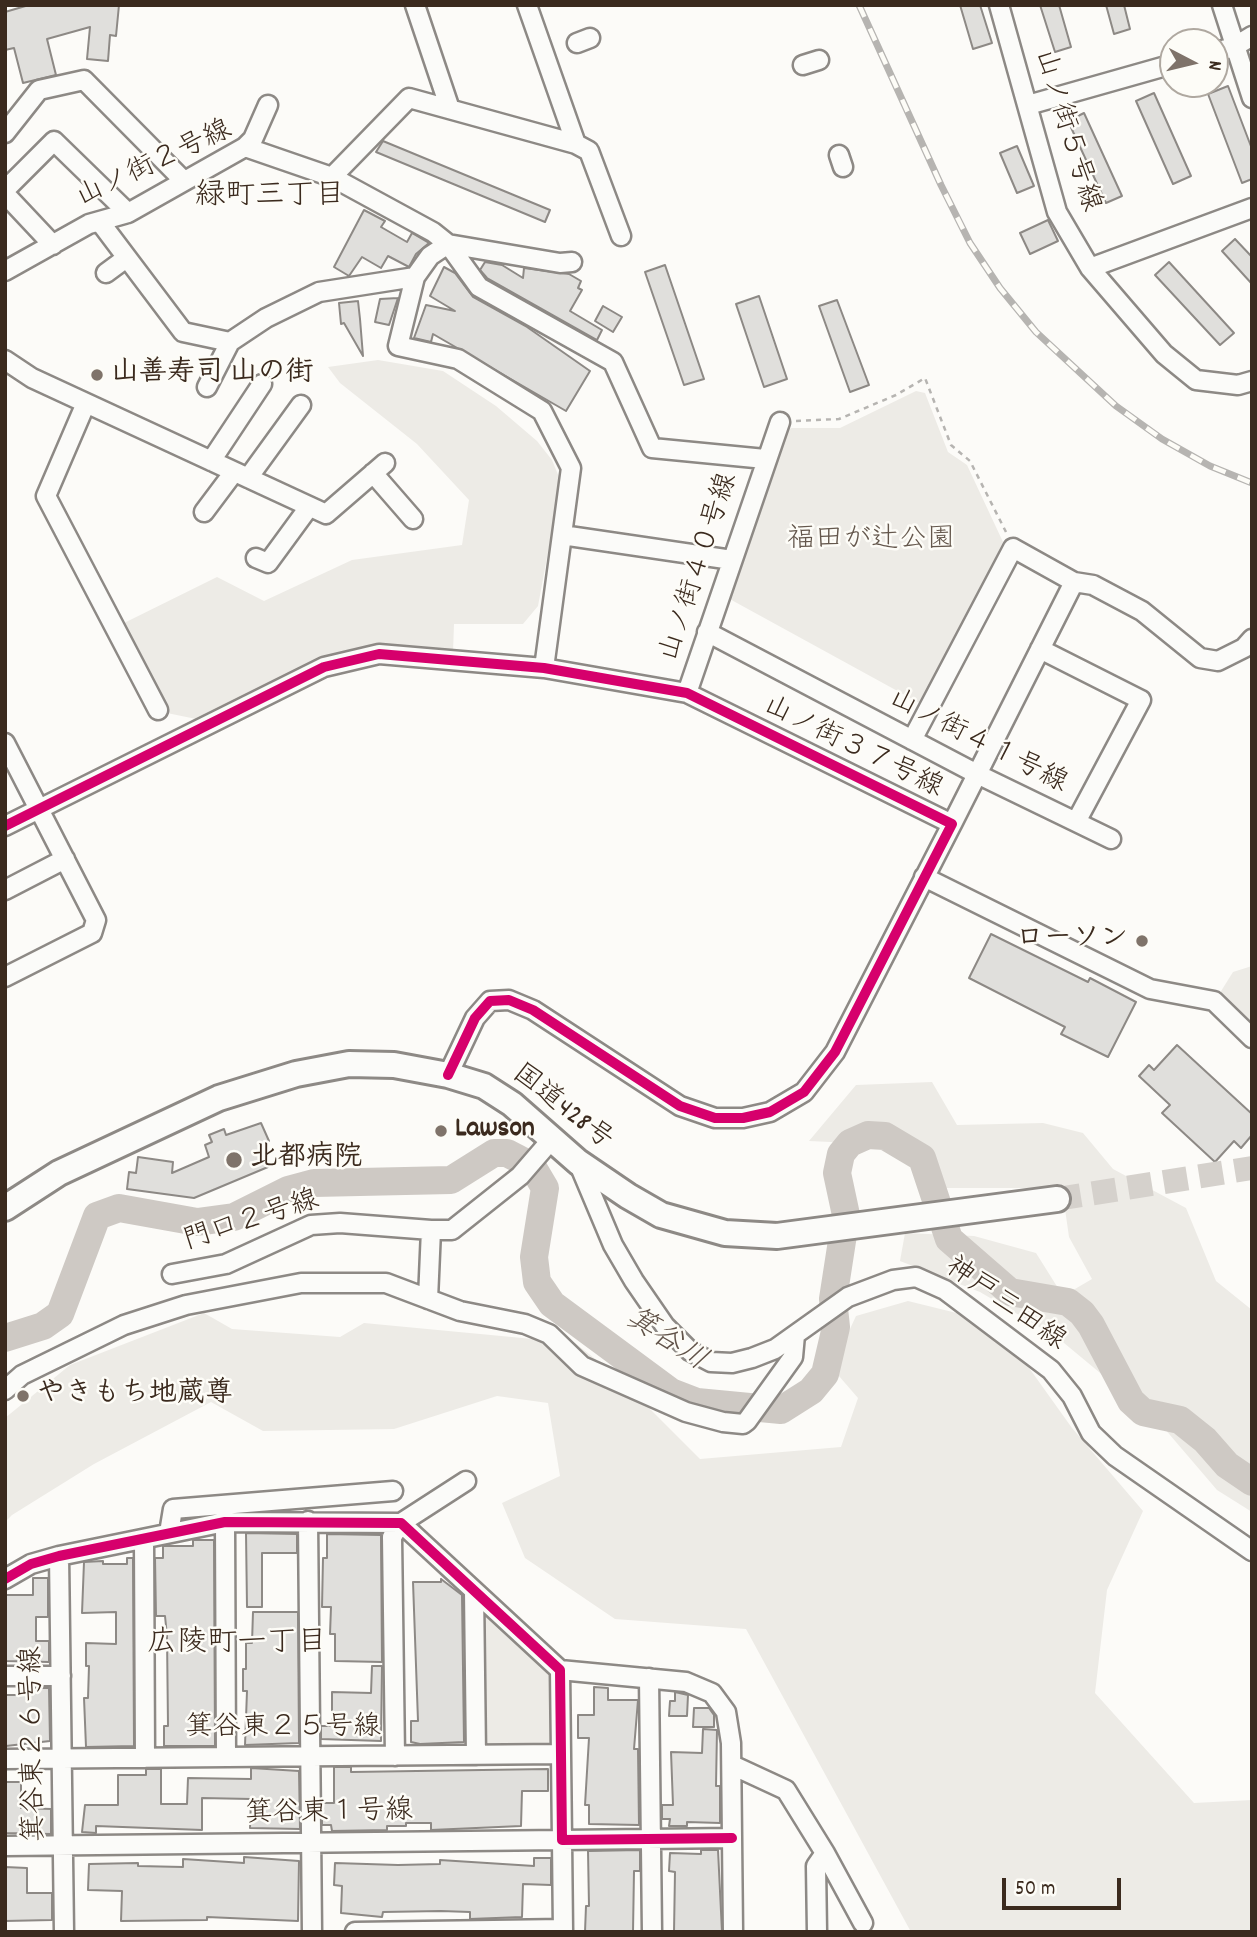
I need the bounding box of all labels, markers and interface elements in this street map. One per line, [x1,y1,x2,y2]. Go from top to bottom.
north arrow [1159,28,1229,98]
street label: 山ノ街５号線 [1024,46,1106,216]
text: N [1199,59,1227,72]
street label: 山ノ街２号線 [72,115,238,217]
district label: 緑町三丁目 [195,181,345,217]
place label: 山善寿司 山の街 [111,358,313,392]
marker: 山善寿司 山の街 [89,367,105,383]
street label: 山ノ街４０号線 [655,470,747,666]
park label: 福田が辻公園 [787,525,955,559]
street label: 山ノ街４１号線 [882,684,1072,802]
street label: 山ノ街３７号線 [757,691,947,807]
place label: ローソン [1016,924,1128,958]
marker: ローソン [1134,933,1150,949]
street label: 国道428号 [504,1059,618,1159]
place label: Lawson [455,1114,535,1148]
marker: Lawson [433,1123,449,1139]
place label: 北都病院 [250,1143,362,1177]
marker: 北都病院 [224,1150,244,1170]
street label: 門口２号線 [180,1185,324,1261]
street label: 神戸三田線 [937,1252,1071,1360]
water label: 箕谷川 [617,1302,713,1382]
place label: やきもち地蔵尊 [37,1379,233,1413]
marker: やきもち地蔵尊 [15,1388,31,1404]
district label: 広陵町一丁目 [147,1628,327,1664]
street label: 箕谷東２６号線 [17,1646,55,1842]
street label: 箕谷東２５号線 [185,1713,381,1747]
street label: 箕谷東１号線 [245,1797,413,1833]
scale bar [1005,1864,1124,1908]
text: 50 m [1015,1875,1055,1905]

